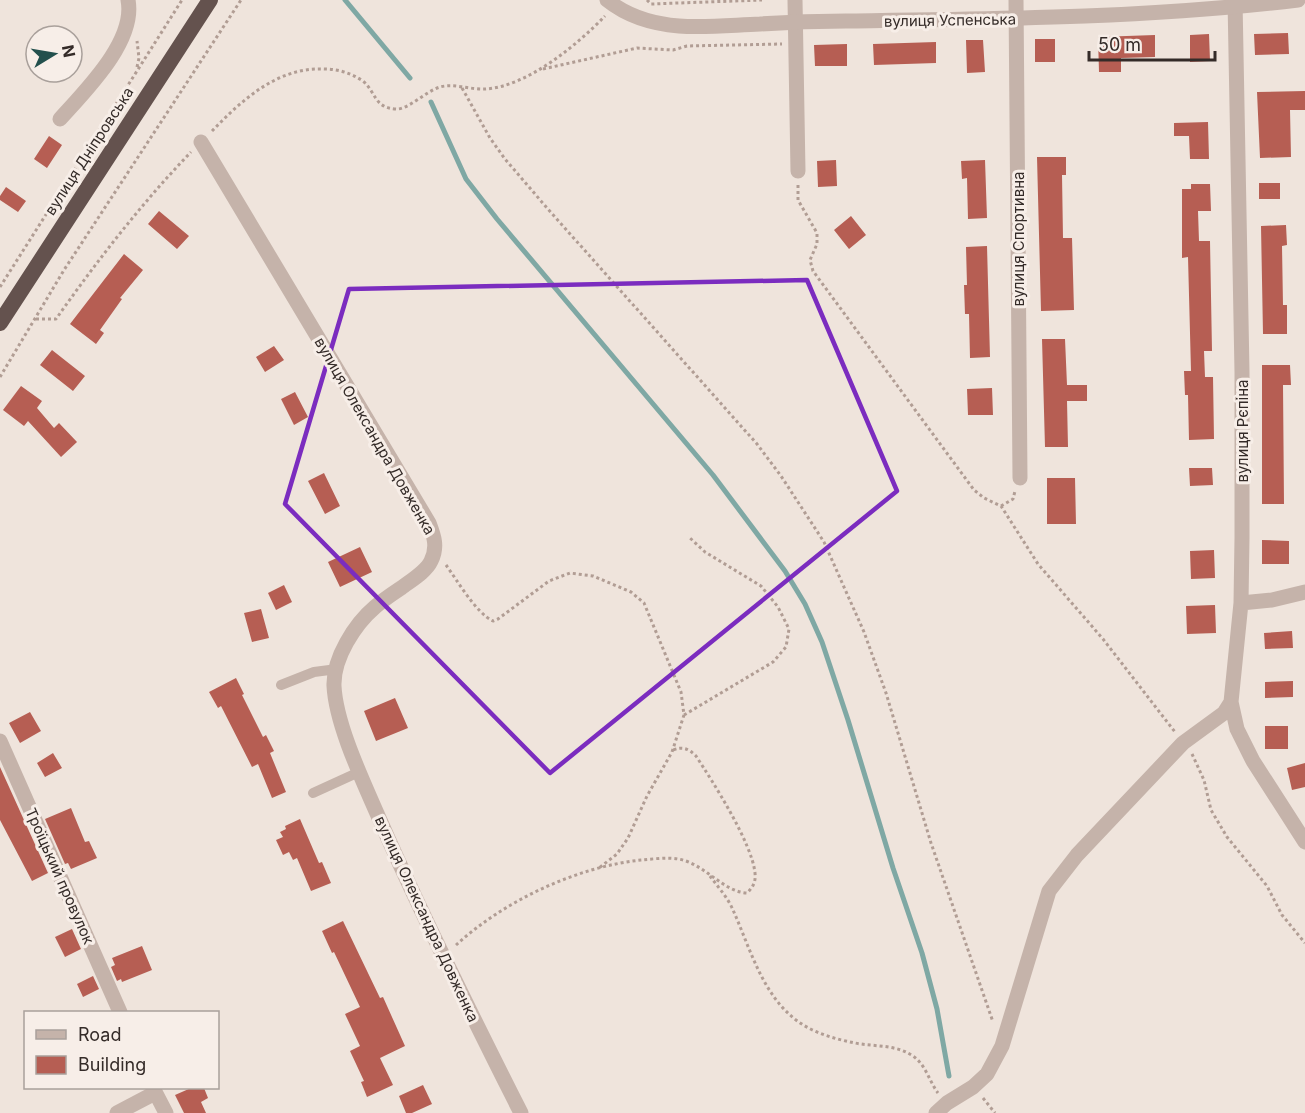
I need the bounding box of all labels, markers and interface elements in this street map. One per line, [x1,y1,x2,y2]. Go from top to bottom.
street label: вулиця Успенська [884,9,1016,31]
north arrow [24,24,84,84]
scale bar [1089,24,1215,62]
text: 50 m [1098,34,1141,55]
text: N [58,43,80,59]
street label: вулиця Дніпровська [40,83,138,219]
street label: вулиця Спортивна [1009,171,1028,307]
street label: вулиця Олександра Довженка [311,334,439,538]
street label: вулиця Рєпіна [1233,380,1252,482]
street label: Троїцький провулок [21,805,99,947]
street label: вулиця Олександра Довженка [371,813,483,1025]
legend [24,1011,219,1089]
text: Road [78,1024,121,1045]
text: Building [78,1054,146,1075]

